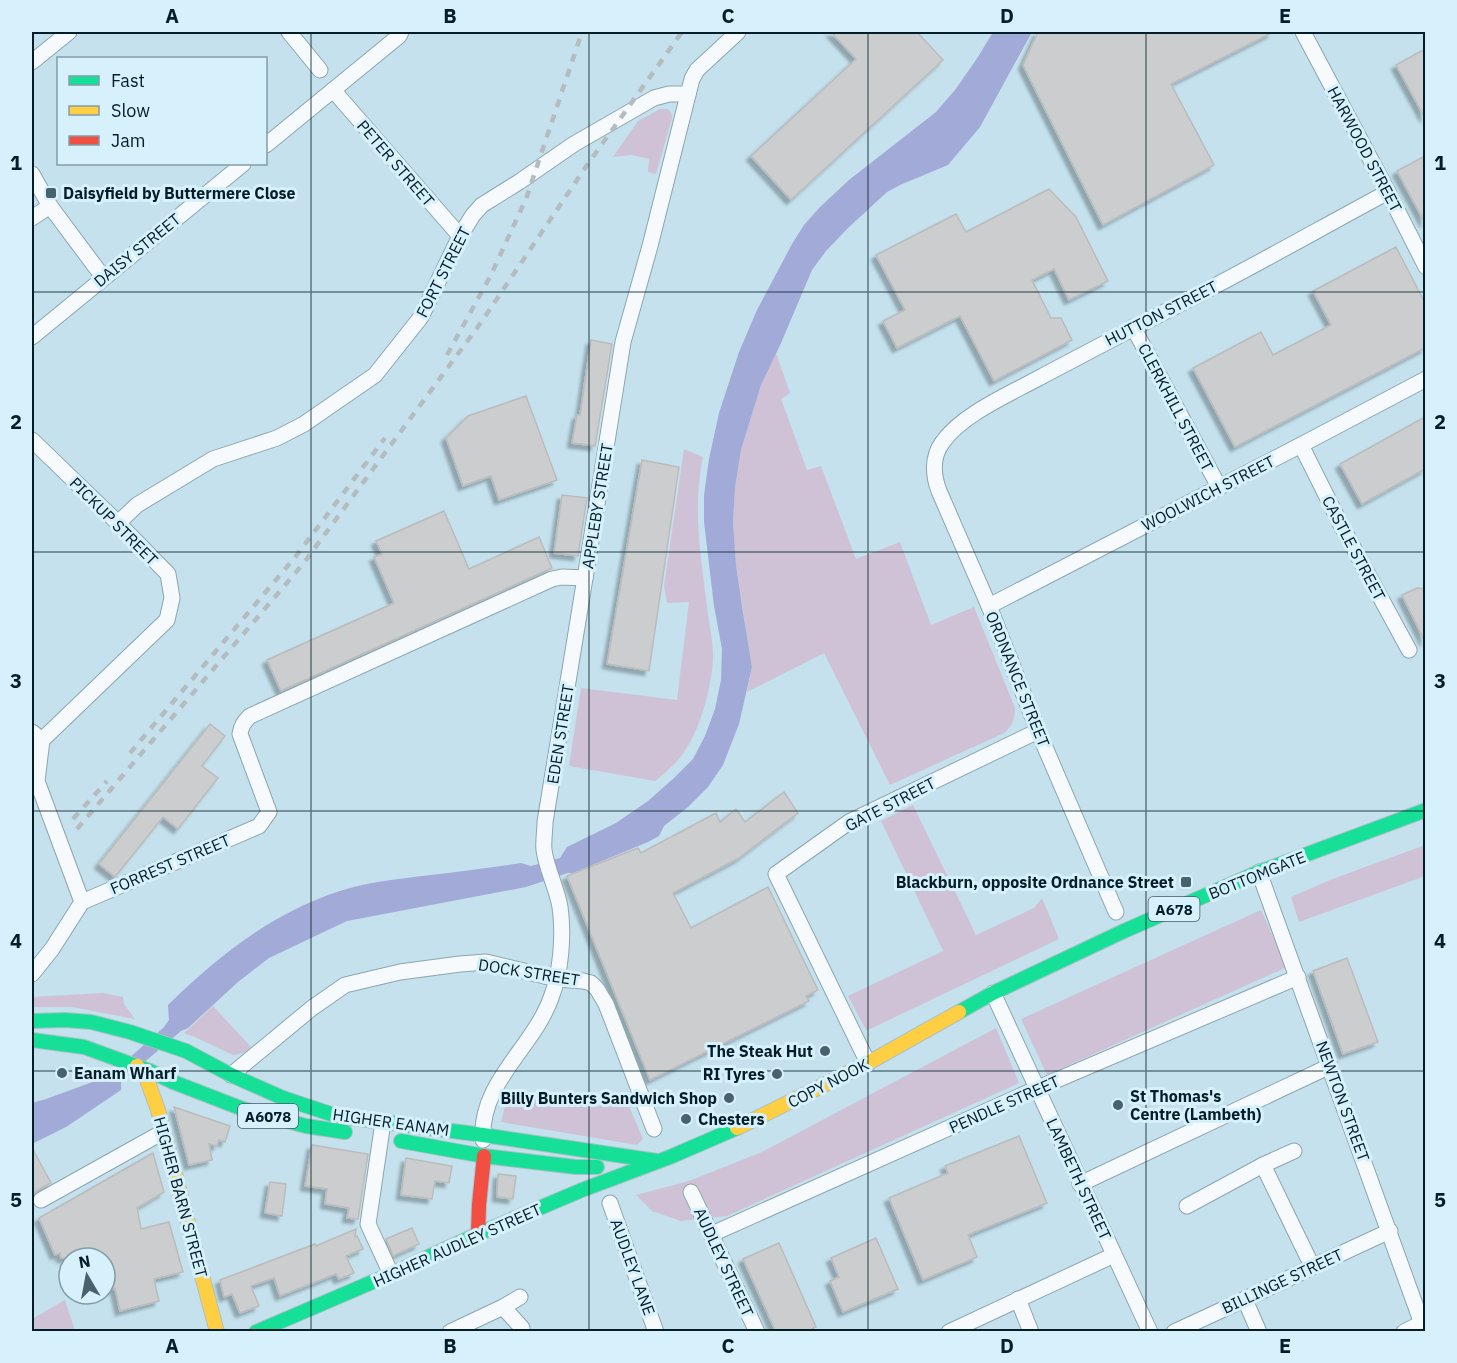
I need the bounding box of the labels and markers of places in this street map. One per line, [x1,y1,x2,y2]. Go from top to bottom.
place label: Daisyfield by Buttermere Close [63,183,296,203]
marker: Daisyfield by Buttermere Close [44,186,58,200]
place label: Blackburn, opposite Ordnance Street [896,872,1174,892]
marker: Blackburn, opposite Ordnance Street [1179,875,1193,889]
place label: The Steak Hut [707,1041,813,1061]
marker: The Steak Hut [818,1044,832,1058]
place label: Eanam Wharf [74,1063,176,1083]
place label: RI Tyres [703,1064,765,1084]
marker: Eanam Wharf [55,1066,69,1080]
marker: RI Tyres [770,1067,784,1081]
place label: St Thomas's Centre (Lambeth) [1130,1086,1261,1124]
place label: Billy Bunters Sandwich Shop [501,1088,717,1108]
marker: Billy Bunters Sandwich Shop [722,1091,736,1105]
marker: St Thomas's Centre (Lambeth) [1111,1098,1125,1112]
place label: Chesters [698,1109,764,1129]
marker: Chesters [679,1112,693,1126]

